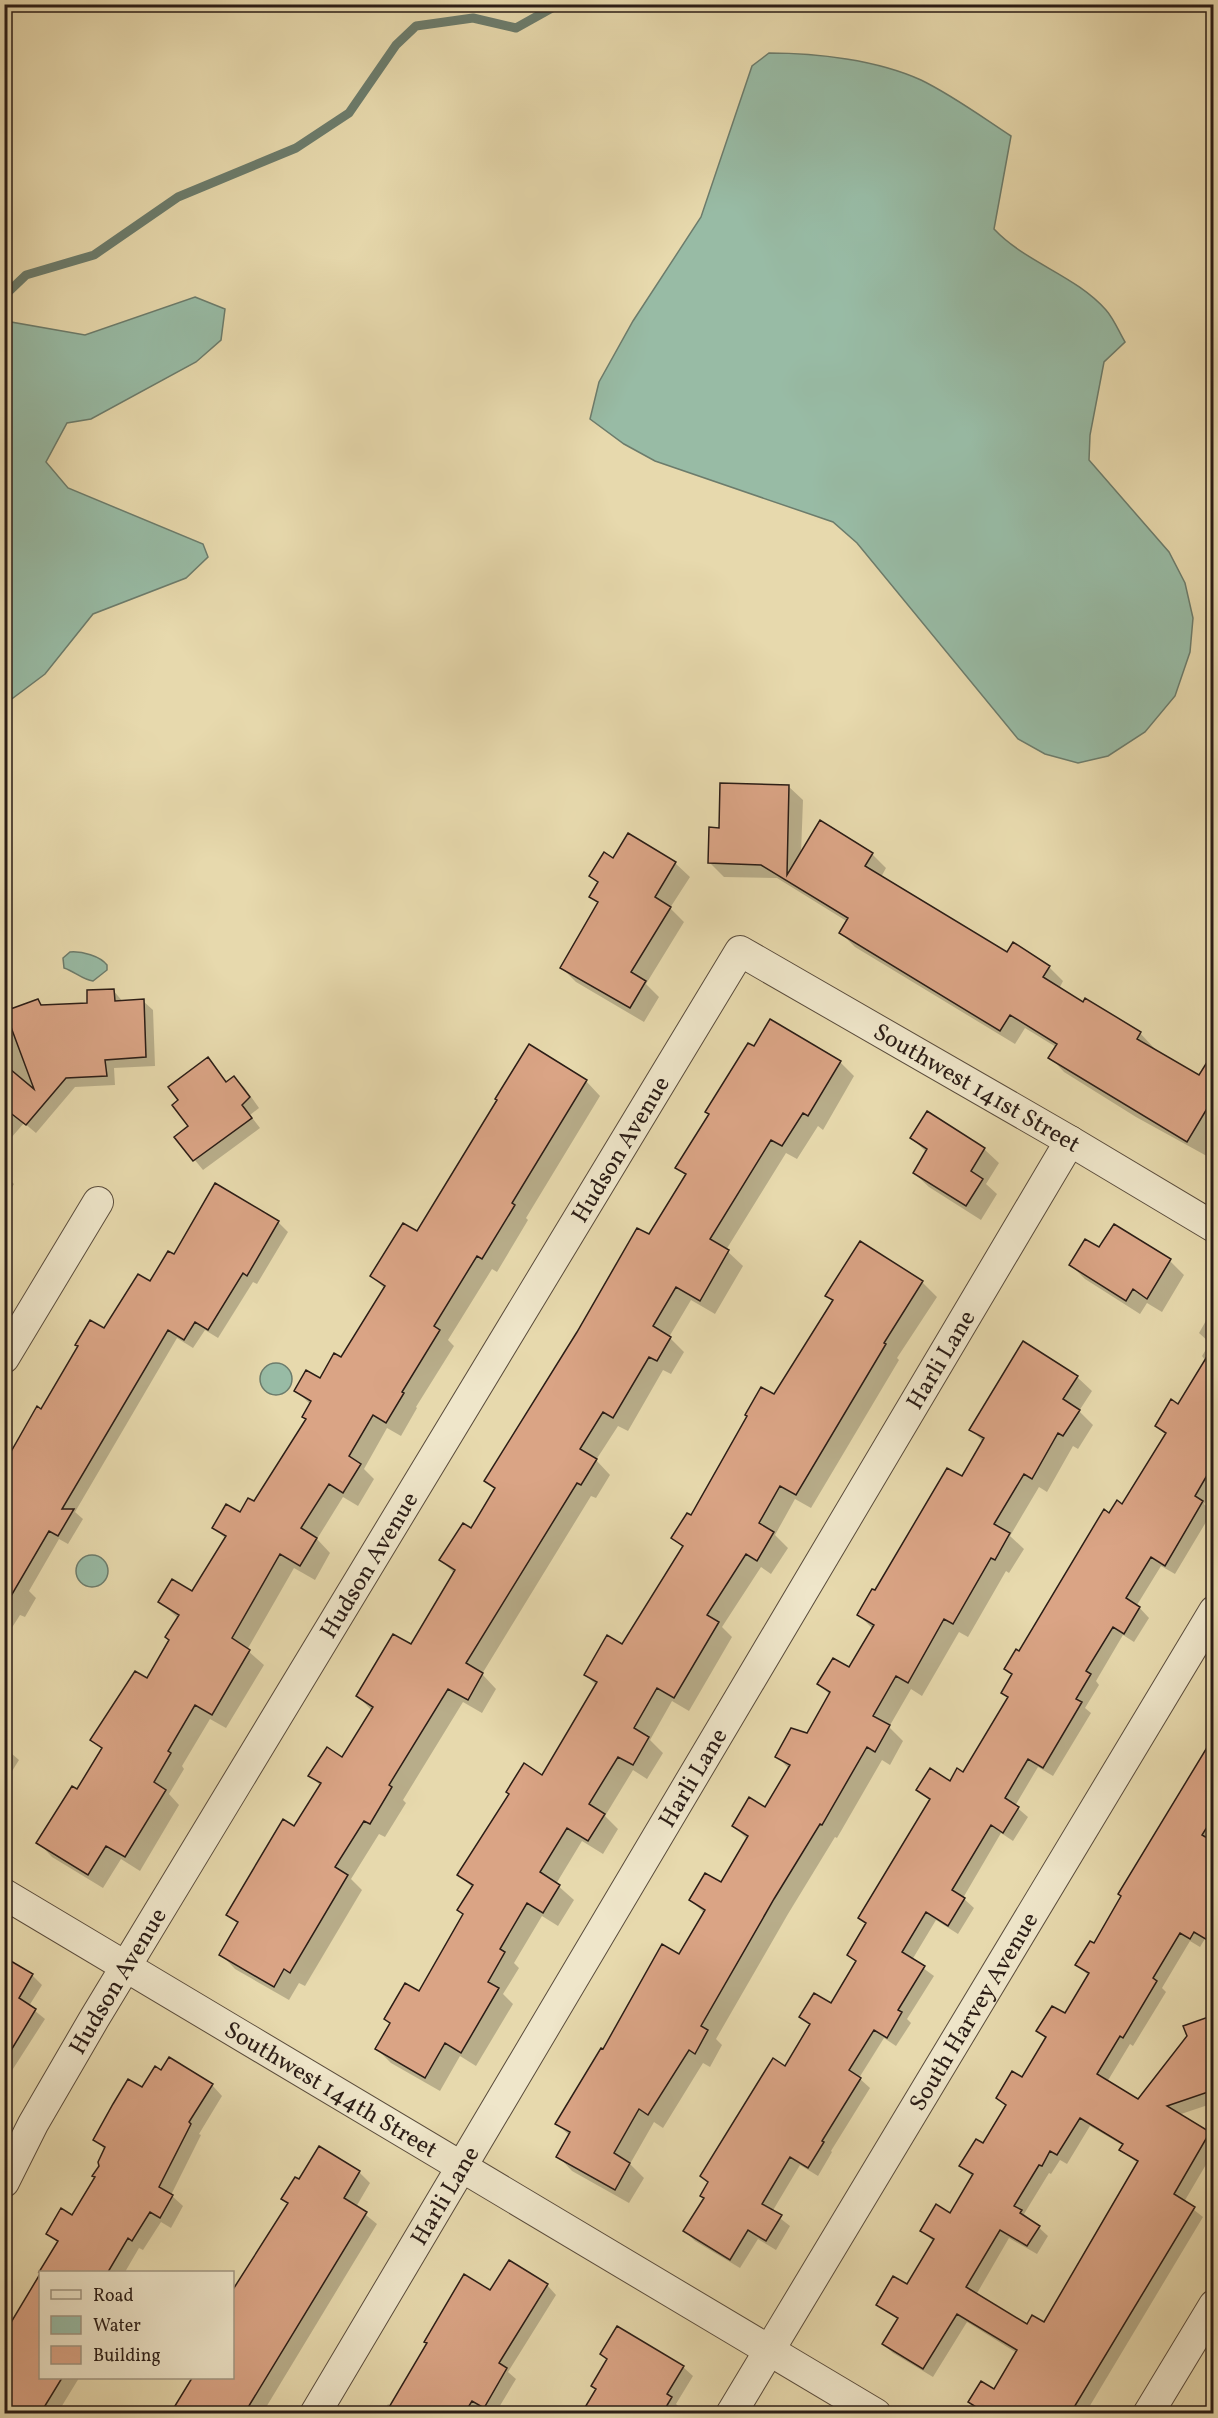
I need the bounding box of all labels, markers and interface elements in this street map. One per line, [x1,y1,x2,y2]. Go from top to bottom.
street label: Southwest 141st Street [866,1016,1086,1162]
street label: Hudson Avenue [564,1070,679,1230]
street label: Harli Lane [899,1304,985,1417]
street label: Hudson Avenue [313,1486,428,1646]
street label: Harli Lane [651,1722,737,1835]
street label: Hudson Avenue [62,1902,176,2062]
street label: South Harvey Avenue [902,1906,1048,2118]
street label: Southwest 144th Street [217,2014,443,2168]
street label: Harli Lane [403,2140,489,2253]
legend [39,2271,234,2379]
text: Road [93,2284,134,2309]
text: Water [93,2314,141,2339]
text: Building [93,2344,161,2369]

